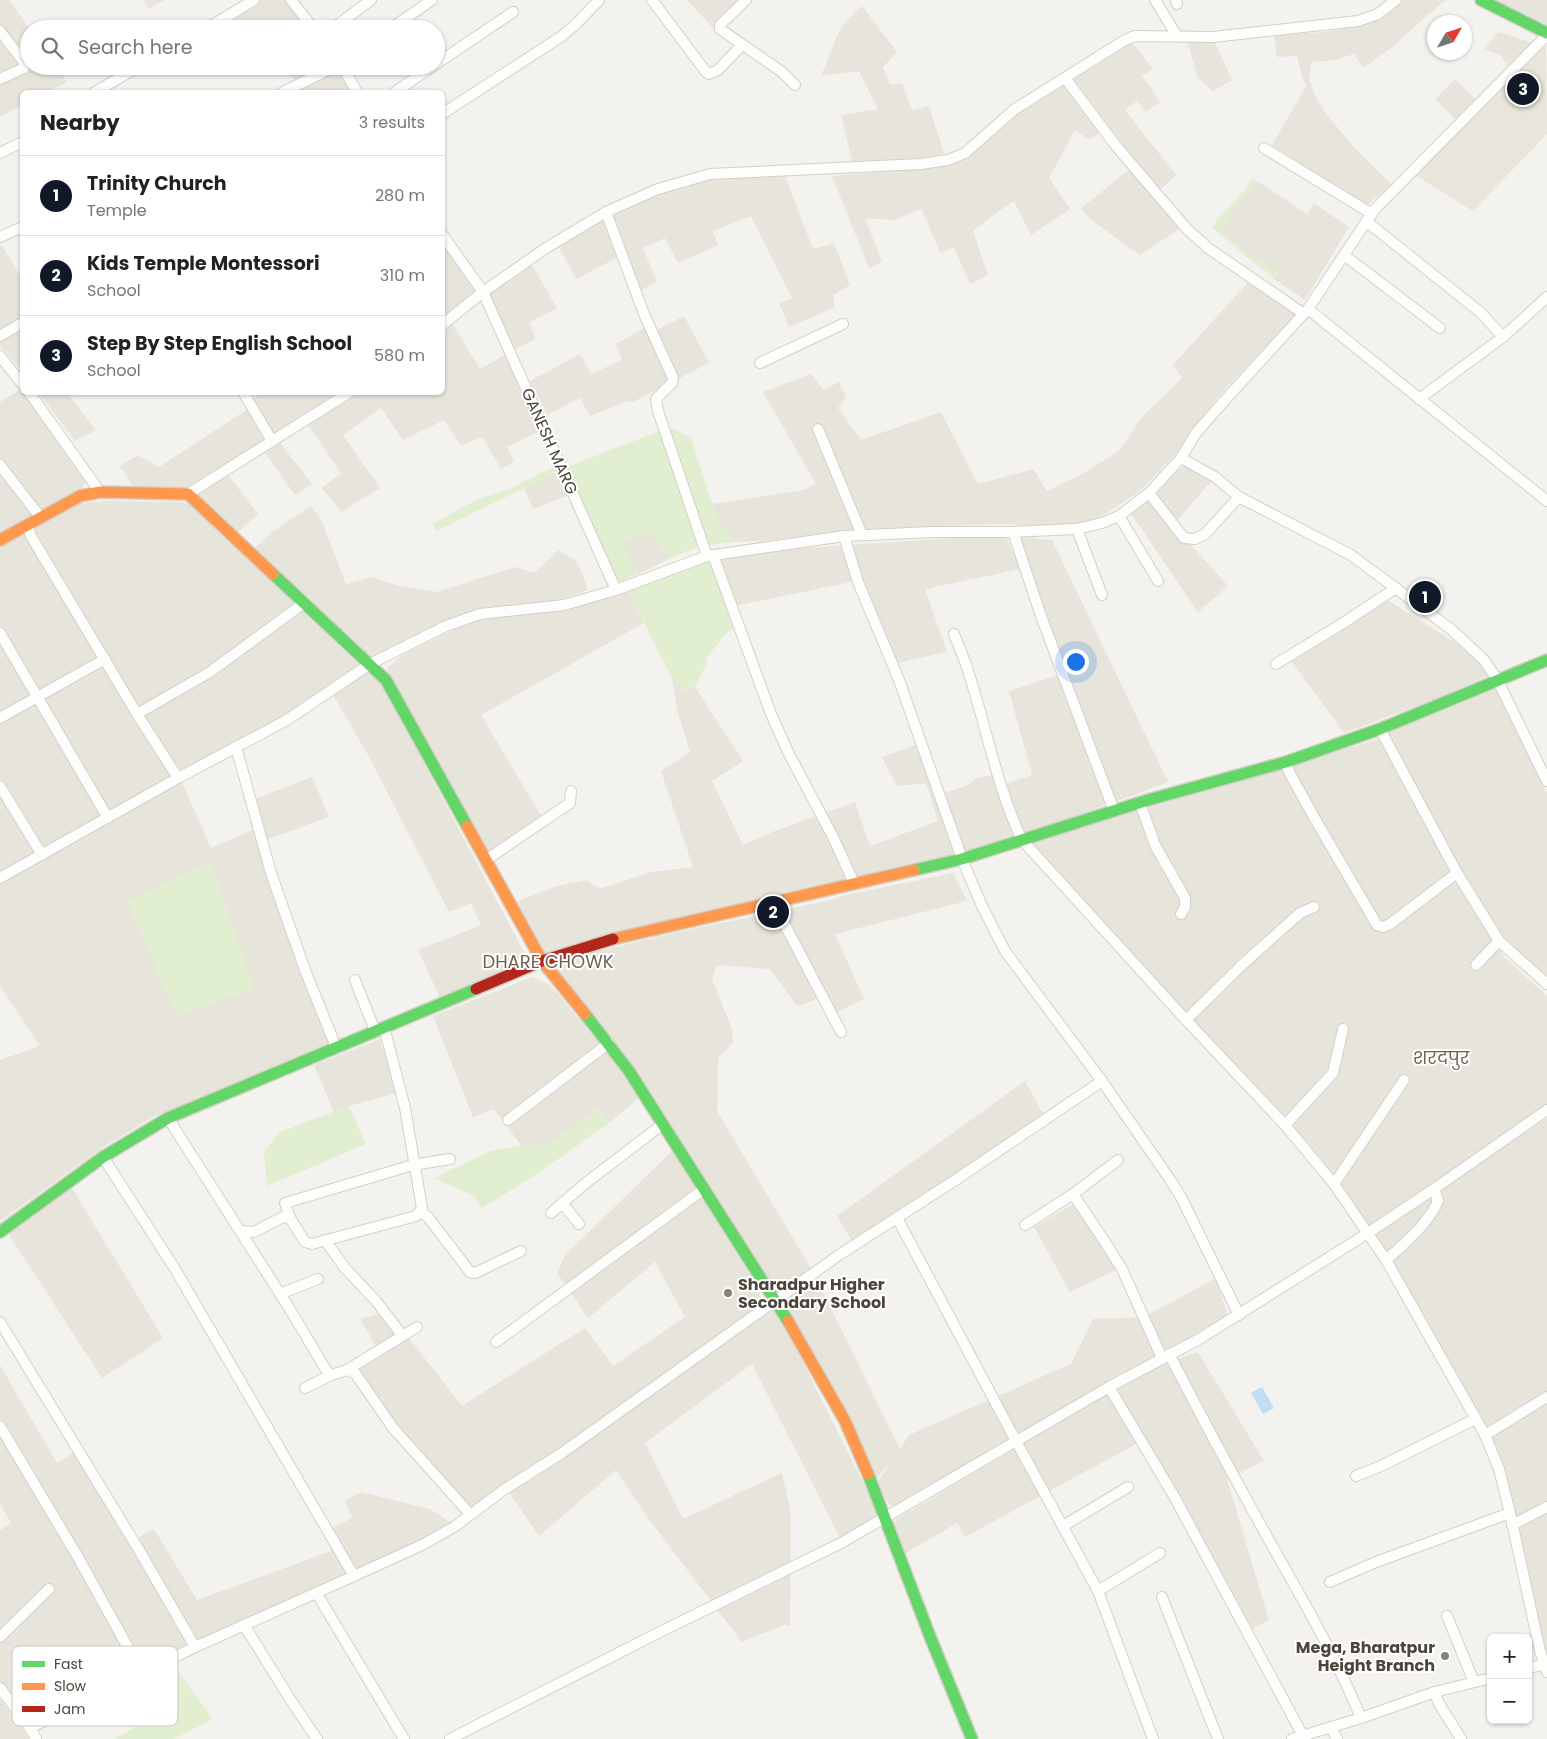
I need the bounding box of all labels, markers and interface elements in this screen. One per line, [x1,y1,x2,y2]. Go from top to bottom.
north arrow [1427,15,1472,60]
search box [20,20,445,75]
icon: search [38,34,66,62]
text: Search here [78,34,192,61]
pin: 3 [1507,70,1539,108]
text: Nearby [40,108,120,137]
text: 3 results [359,111,425,134]
text: Trinity Church [87,170,227,197]
text: 1 [53,184,59,207]
text: 280 m [375,184,425,207]
text: Temple [87,199,147,222]
text: Kids Temple Montessori [87,250,320,277]
text: 2 [51,264,61,287]
text: 310 m [380,264,425,287]
text: School [87,279,141,302]
text: Step By Step English School [87,330,352,357]
text: 3 [51,344,61,367]
text: 580 m [374,344,425,367]
text: School [87,359,141,382]
street label: GANESH MARG [516,384,583,498]
pin: 1 [1409,578,1441,616]
your location [1063,649,1089,675]
pin: 2 [757,893,789,931]
district label: DHARE CHOWK [482,949,614,974]
district label: शरदपुर [1413,1045,1471,1071]
place label: Sharadpur Higher Secondary School [738,1273,886,1314]
marker: Sharadpur Higher Secondary School [722,1287,734,1299]
map controls [1487,1634,1532,1724]
button: + [1487,1634,1532,1679]
place label: Mega, Bharatpur Height Branch [1296,1636,1435,1677]
legend [12,1646,178,1726]
marker: Mega, Bharatpur Height Branch [1439,1650,1451,1662]
text: Fast [54,1654,83,1674]
text: Slow [54,1676,87,1696]
button: − [1487,1679,1532,1724]
text: Jam [54,1699,85,1719]

